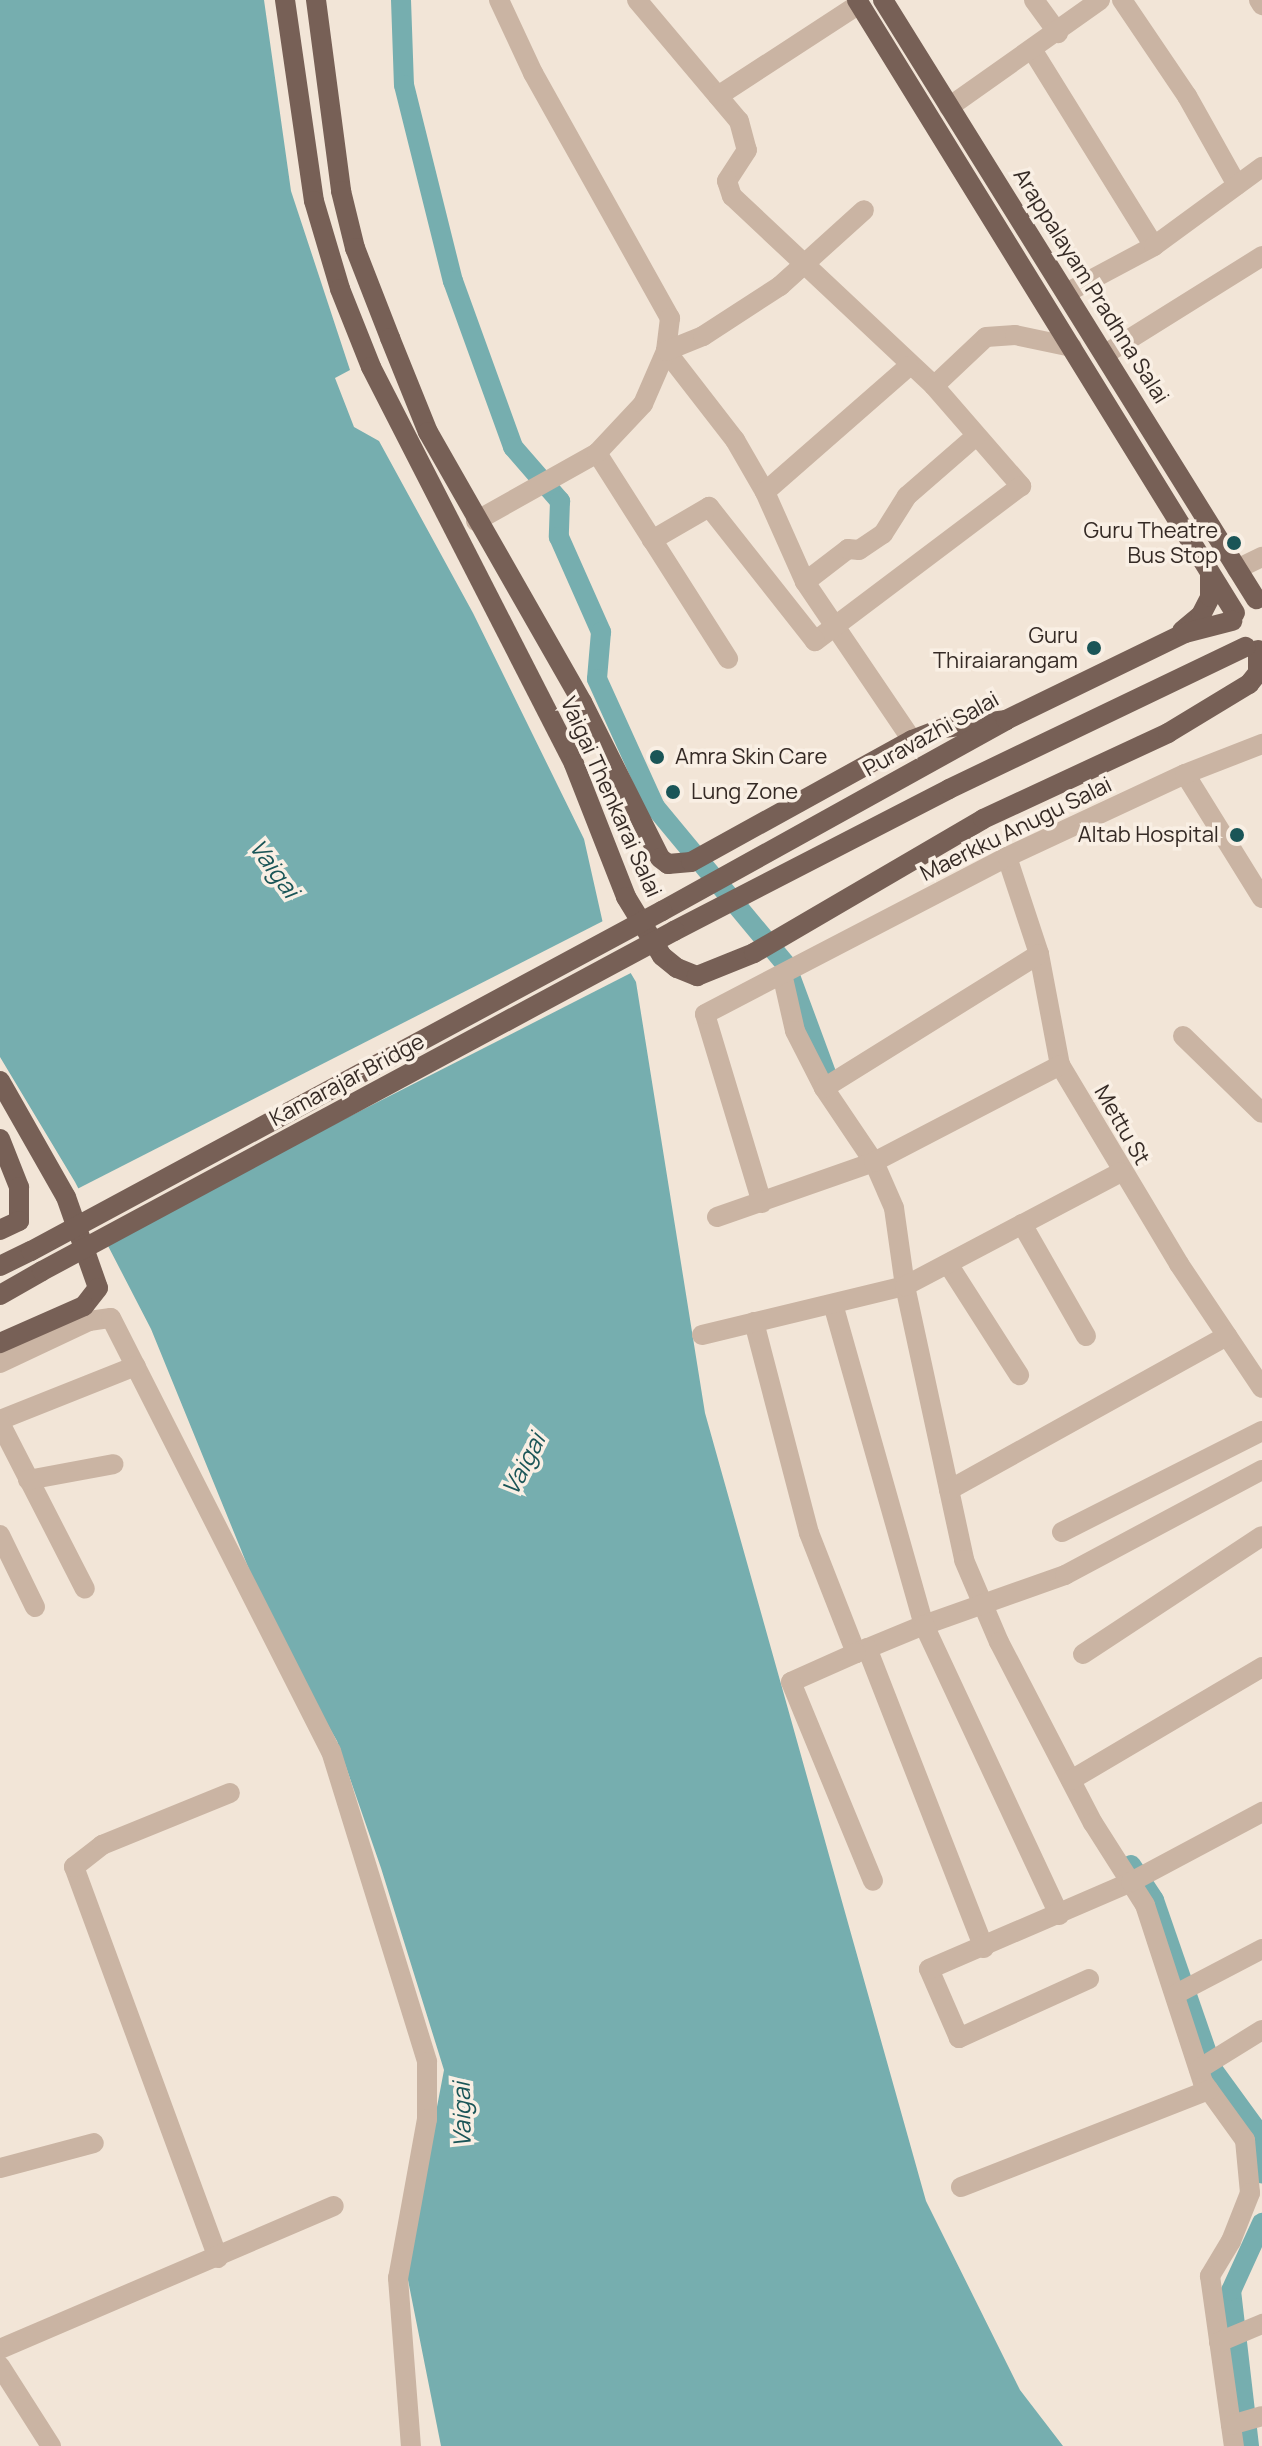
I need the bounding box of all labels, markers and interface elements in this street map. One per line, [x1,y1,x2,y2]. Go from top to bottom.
street label: Arappalayam Pradhna Salai [1008,164,1174,408]
place label: Guru Theatre Bus Stop [1084,517,1218,568]
marker: Guru Theatre Bus Stop [1225,534,1243,552]
place label: Guru Thiraiarangam [933,622,1078,674]
marker: Guru Thiraiarangam [1085,639,1103,657]
street label: Puravazhi Salai [859,686,1003,782]
street label: Vaigai Thenkarai Salai [555,693,667,901]
place label: Amra Skin Care [675,744,827,770]
marker: Amra Skin Care [646,746,668,768]
street label: Maerkku Anugu Salai [916,771,1116,887]
place label: Lung Zone [691,779,798,805]
marker: Lung Zone [662,781,684,803]
place label: Altab Hospital [1078,822,1219,848]
marker: Altab Hospital [1226,824,1248,846]
water label: Vaigai [244,833,306,903]
street label: Kamarajar Bridge [265,1028,429,1132]
street label: Mettu St [1089,1081,1155,1169]
water label: Vaigai [495,1428,551,1500]
water label: Vaigai [446,2082,476,2148]

